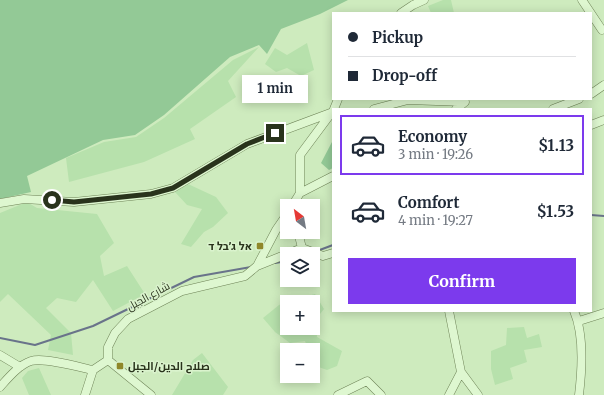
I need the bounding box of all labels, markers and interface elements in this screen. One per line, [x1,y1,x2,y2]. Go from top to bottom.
text: Pickup [372,28,423,47]
text: Drop-off [372,66,437,85]
callout: 1 min [242,75,308,103]
text: 1 min [257,80,293,97]
route end [266,124,284,142]
icon: car [350,127,386,163]
text: Economy [398,127,467,146]
text: $1.13 [538,136,574,155]
text: 3 min · 19:26 [398,146,473,163]
route start [43,191,61,209]
icon: car [350,193,386,229]
text: Comfort [398,193,459,212]
north arrow [280,199,320,239]
map controls [280,199,320,383]
text: $1.53 [537,202,574,221]
text: 4 min · 19:27 [398,212,473,229]
place label: אל ג׳בל ד [208,239,252,253]
marker: אל ג׳בל ד [255,241,265,251]
button: layers [280,247,320,287]
button: Confirm [348,258,576,304]
street label: شارع الجبل [124,278,173,315]
button: + [280,295,320,335]
button: − [280,343,320,383]
place label: صلاح الدين/الجبل [128,359,210,374]
marker: صلاح الدين/الجبل [115,361,125,371]

